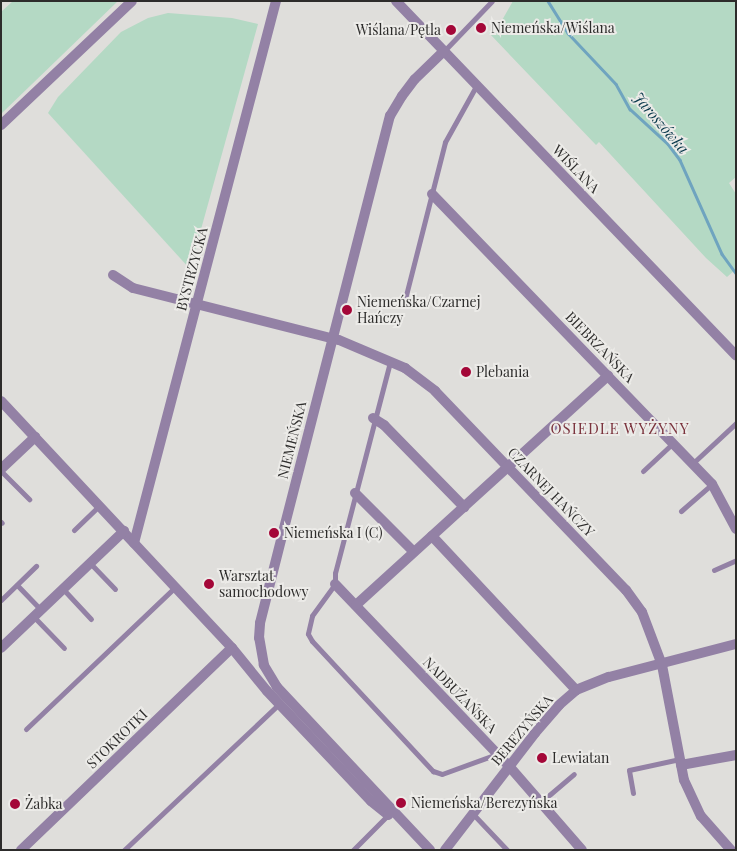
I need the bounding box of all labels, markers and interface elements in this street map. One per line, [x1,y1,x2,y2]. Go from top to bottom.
place label: Niemeńska/Wiślana [491,20,615,36]
place label: Wiślana/Pętla [356,22,441,38]
marker: Niemeńska/Wiślana [475,22,487,34]
marker: Wiślana/Pętla [445,24,457,36]
water label: Jaroszówka [629,89,693,157]
street label: WIŚLANA [549,141,603,197]
street label: BYSTRZYCKA [173,225,211,313]
place label: Niemeńska/Czarnej Hańczy [357,294,480,326]
marker: Niemeńska/Czarnej Hańczy [341,304,353,316]
street label: BIEBRZAŃSKA [562,308,638,386]
place label: Plebania [476,364,529,380]
marker: Plebania [460,366,472,378]
street label: NIEMEŃSKA [274,399,310,481]
district label: OSIEDLE WYŻYNY [548,420,692,438]
street label: CZARNEJ HAŃCZY [504,444,598,540]
place label: Niemeńska I (C) [284,525,383,541]
marker: Niemeńska I (C) [268,527,280,539]
place label: Warsztat samochodowy [219,568,309,600]
marker: Warsztat samochodowy [203,578,215,590]
street label: NADBUŻAŃSKA [420,654,500,736]
street label: BEREZYŃSKA [488,691,556,769]
street label: STOKROTKI [83,706,151,772]
place label: Lewiatan [552,750,609,766]
marker: Lewiatan [536,752,548,764]
place label: Niemeńska/Berezyńska [411,795,557,811]
place label: Żabka [25,796,63,812]
marker: Niemeńska/Berezyńska [395,797,407,809]
marker: Żabka [9,798,21,810]

